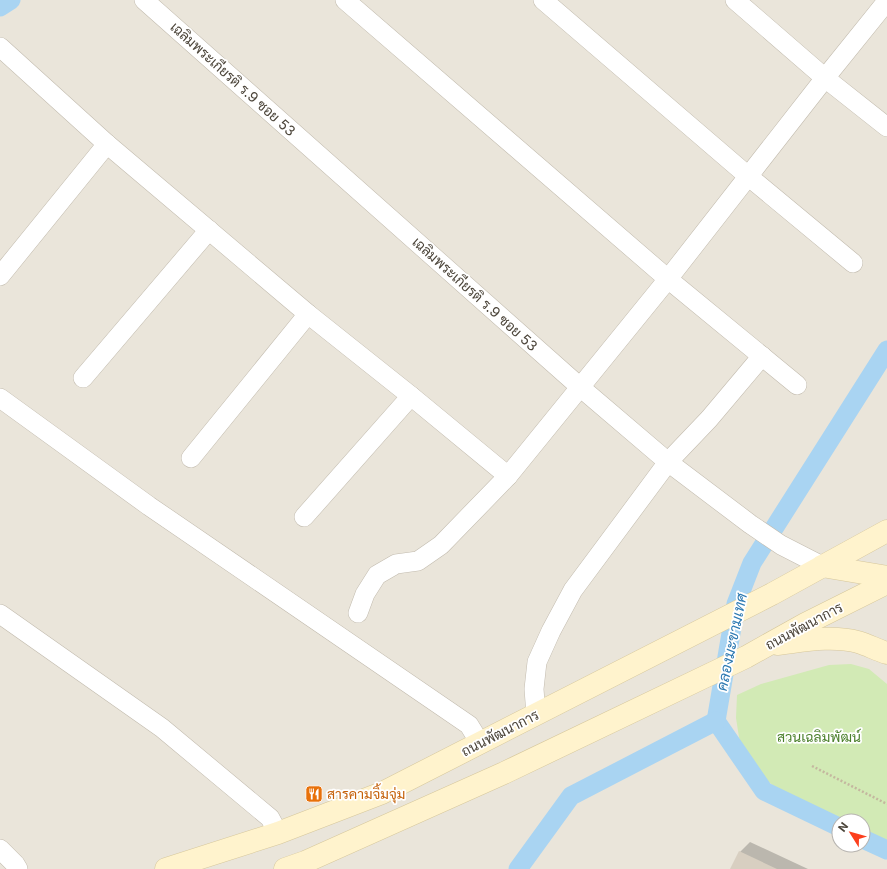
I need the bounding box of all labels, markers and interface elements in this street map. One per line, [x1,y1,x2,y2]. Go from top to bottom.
street label: เฉลิมพระเกียรติ ร.9 ซอย 53 [167,18,299,139]
street label: เฉลิมพระเกียรติ ร.9 ซอย 53 [409,233,541,354]
water label: คลองมะขามเทศ [712,590,751,693]
street label: ถนนพัฒนาการ [762,598,845,653]
street label: ถนนพัฒนาการ [458,706,542,759]
park label: สวนเฉลิมพัฒน์ [777,728,861,745]
place label: สารคามจิ้มจุ่ม [327,783,405,804]
restaurant icon: สารคามจิ้มจุ่ม [304,784,324,804]
north arrow [831,813,871,853]
text: N [835,819,851,835]

